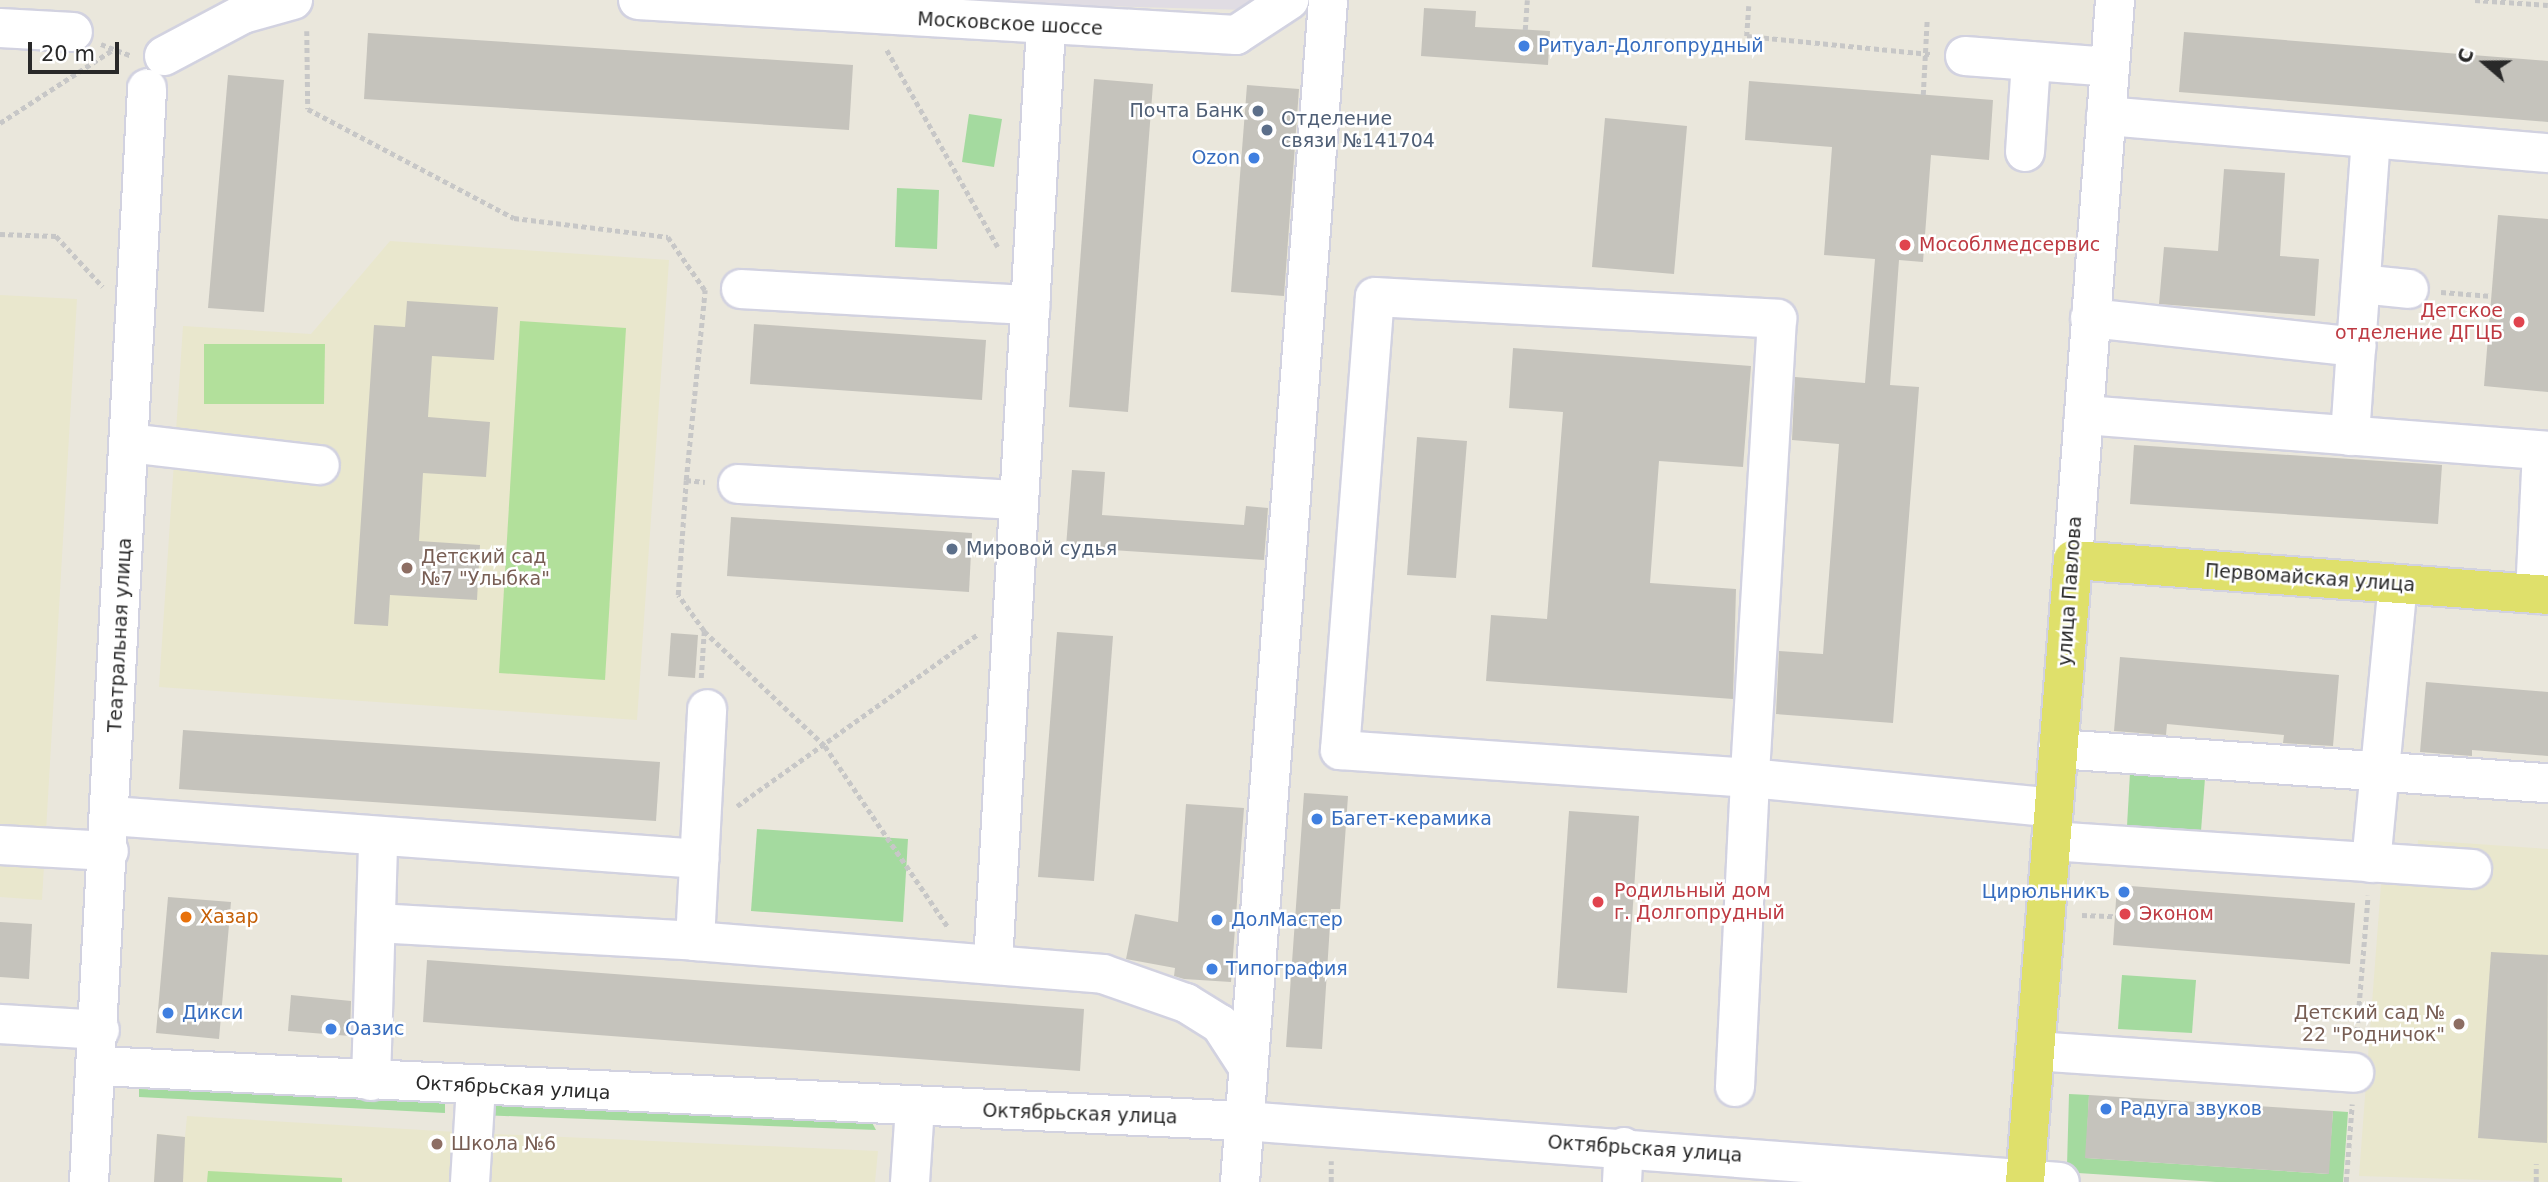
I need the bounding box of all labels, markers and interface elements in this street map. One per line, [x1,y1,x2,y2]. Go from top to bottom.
street label: Московское шоссе [917,8,1103,40]
scale bar [32,28,122,72]
north arrow [2450,28,2520,98]
place label: Ритуал-Долгопрудный [1538,35,1764,57]
marker: Ритуал-Долгопрудный [1516,38,1532,54]
text: 20 m [41,42,95,66]
text: С [2453,46,2478,66]
place label: Почта Банк [1130,100,1244,122]
marker: Почта Банк [1250,103,1266,119]
place label: Отделение связи №141704 [1281,108,1435,152]
marker: Отделение связи №141704 [1259,122,1275,138]
place label: Ozon [1191,147,1240,169]
marker: Ozon [1246,150,1262,166]
place label: Мособлмедсервис [1919,234,2100,256]
marker: Мособлмедсервис [1897,237,1913,253]
place label: Детское отделение ДГЦБ [2335,300,2503,344]
marker: Детское отделение ДГЦБ [2509,312,2529,332]
street label: улица Павлова [2053,515,2087,667]
street label: Театральная улица [104,537,136,733]
place label: Мировой судья [966,538,1117,560]
marker: Мировой судья [944,541,960,557]
place label: Детский сад №7 "Улыбка" [421,546,550,590]
street label: Первомайская улица [2204,559,2416,597]
marker: Детский сад №7 "Улыбка" [399,560,415,576]
place label: Багет-керамика [1331,808,1492,830]
marker: Багет-керамика [1309,811,1325,827]
place label: Родильный дом г. Долгопрудный [1614,880,1785,924]
place label: Цирюльникъ [1982,881,2110,903]
marker: Цирюльникъ [2116,884,2132,900]
marker: Родильный дом г. Долгопрудный [1588,892,1608,912]
place label: Эконом [2139,903,2214,925]
place label: Хазар [200,906,258,928]
marker: Эконом [2117,906,2133,922]
marker: Хазар [178,909,194,925]
place label: ДолМастер [1231,909,1343,931]
marker: ДолМастер [1209,912,1225,928]
place label: Типография [1226,958,1348,980]
marker: Типография [1204,961,1220,977]
place label: Дикси [182,1002,243,1024]
place label: Детский сад № 22 "Родничок" [2294,1002,2445,1046]
marker: Дикси [160,1005,176,1021]
marker: Детский сад № 22 "Родничок" [2451,1016,2467,1032]
place label: Оазис [345,1018,404,1040]
marker: Оазис [323,1021,339,1037]
street label: Октябрьская улица [415,1072,611,1104]
place label: Радуга звуков [2120,1098,2262,1120]
street label: Октябрьская улица [982,1099,1178,1129]
marker: Радуга звуков [2098,1101,2114,1117]
street label: Октябрьская улица [1547,1131,1743,1167]
place label: Школа №6 [451,1133,556,1155]
marker: Школа №6 [429,1136,445,1152]

